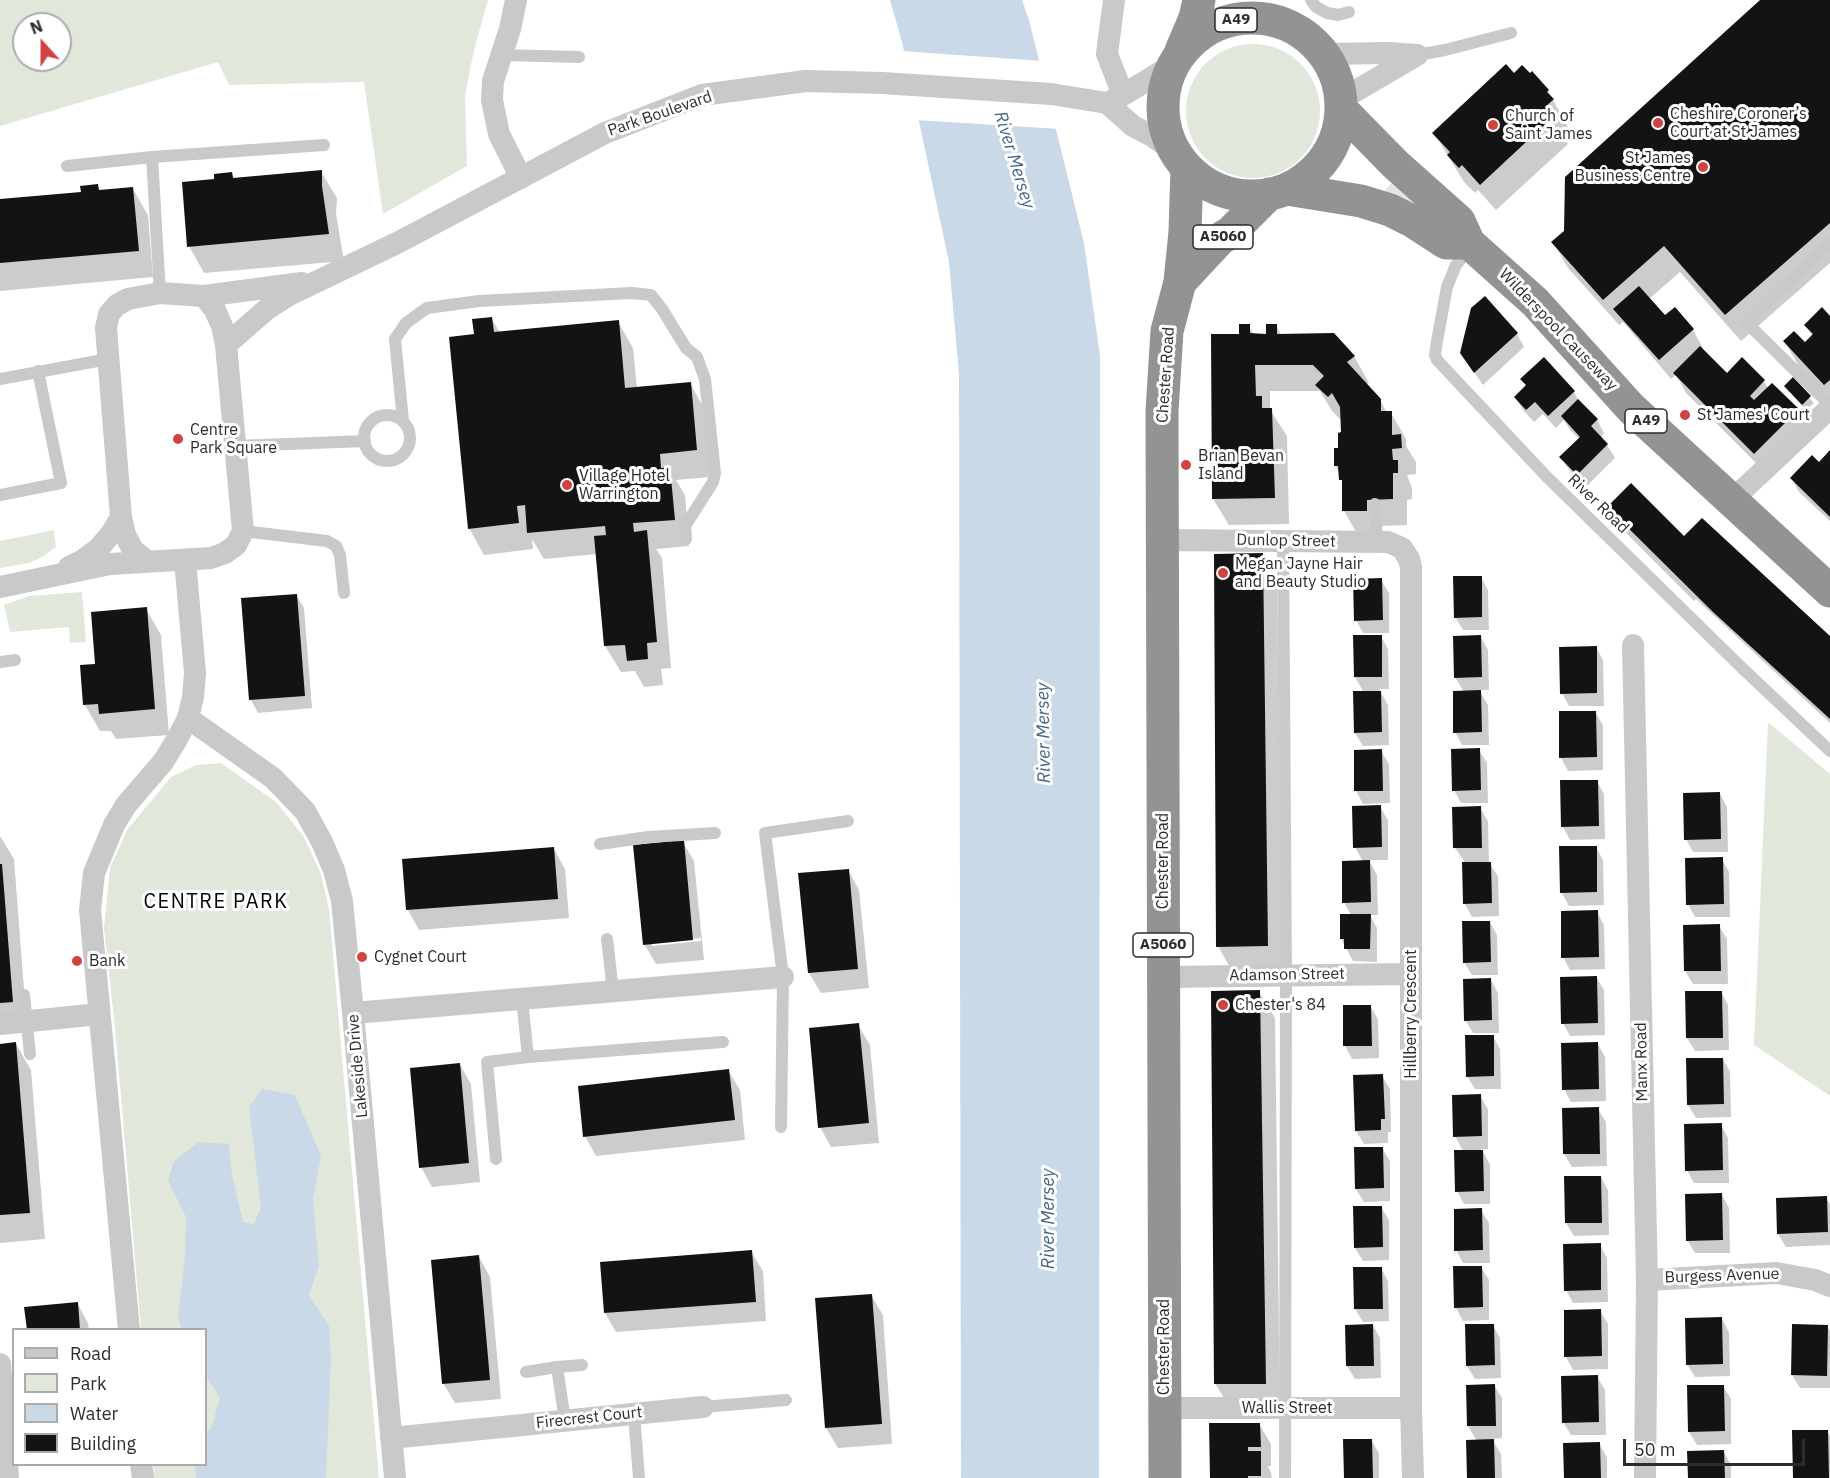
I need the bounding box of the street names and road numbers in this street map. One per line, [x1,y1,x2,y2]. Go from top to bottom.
road number: A49 [1215,8,1257,32]
street label: Park Boulevard [605,87,715,141]
road number: A5060 [1193,225,1253,249]
street label: Wilderspool Causeway [1495,265,1621,395]
street label: Chester Road [1153,326,1179,424]
road number: A49 [1625,409,1667,433]
street label: River Road [1564,470,1632,538]
street label: Dunlop Street [1236,531,1336,551]
street label: Chester Road [1153,813,1173,909]
road number: A5060 [1133,933,1193,957]
street label: Hillberry Crescent [1401,949,1421,1079]
street label: Adamson Street [1229,964,1345,986]
street label: Lakeside Drive [344,1013,372,1119]
street label: Manx Road [1632,1022,1652,1102]
street label: Burgess Avenue [1664,1264,1780,1288]
street label: Chester Road [1154,1299,1174,1395]
street label: Wallis Street [1242,1398,1332,1418]
street label: Firecrest Court [535,1403,643,1433]

